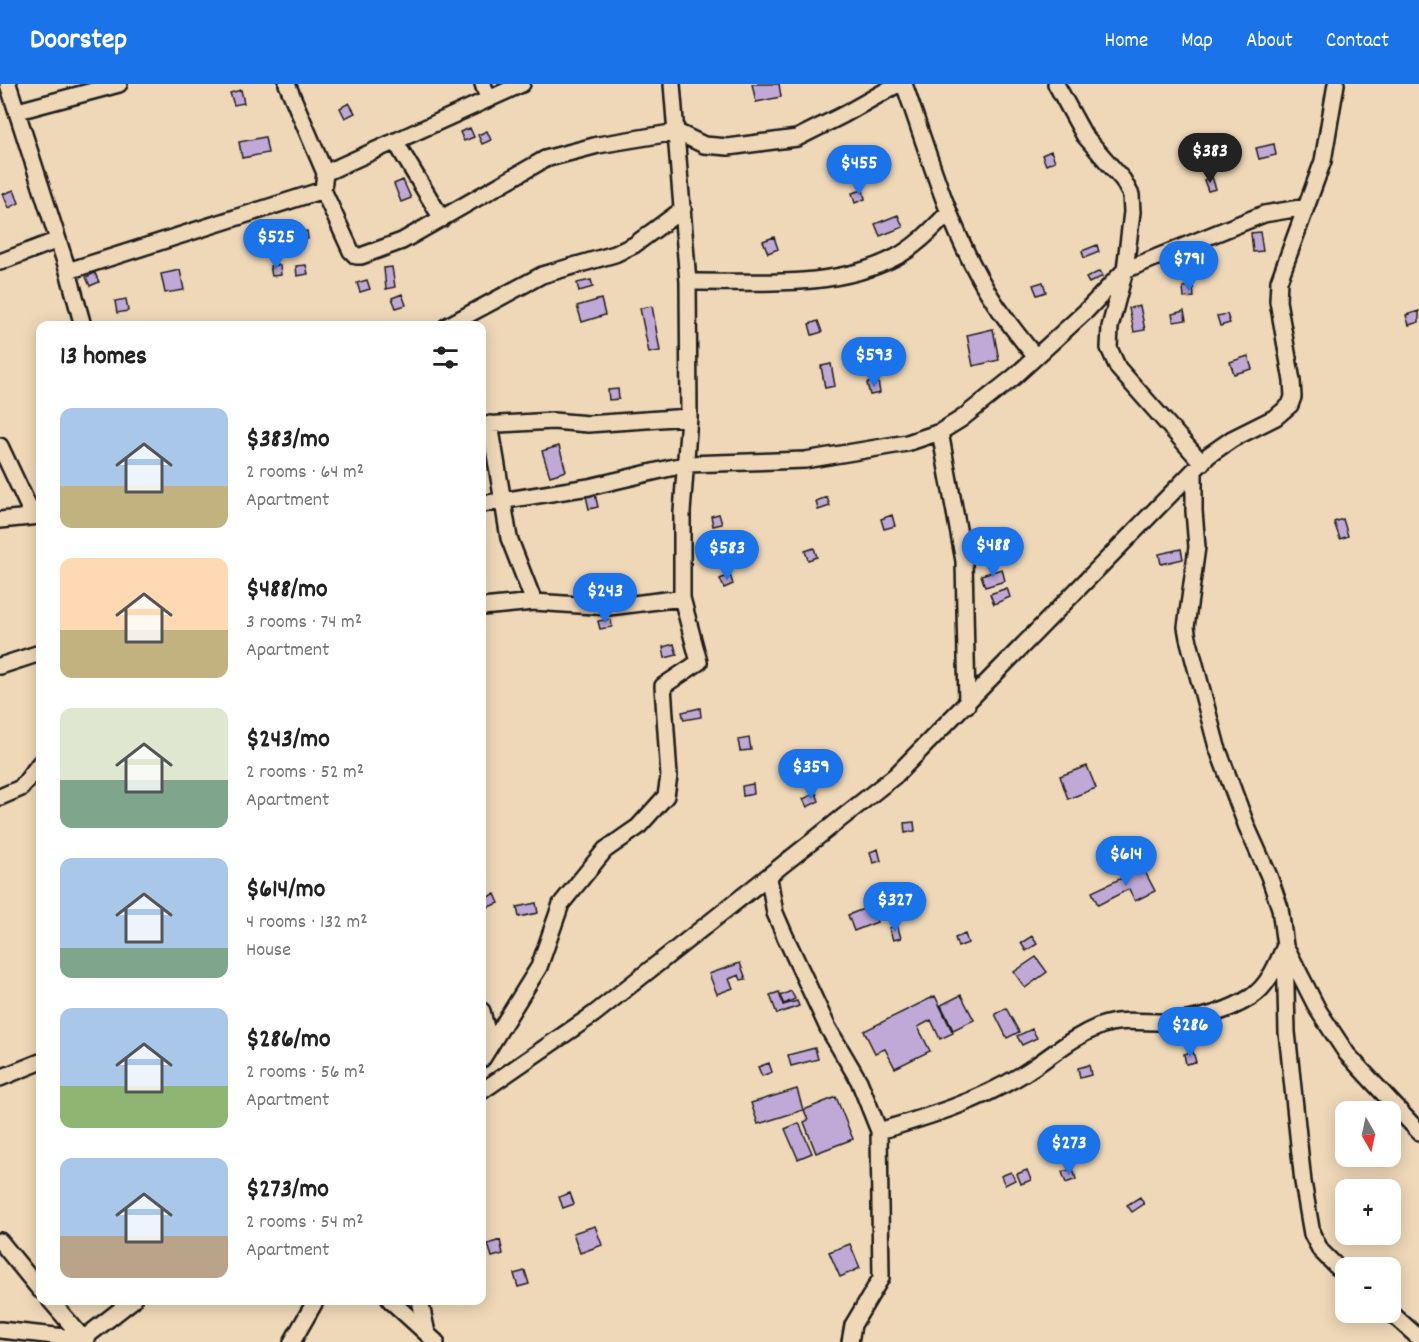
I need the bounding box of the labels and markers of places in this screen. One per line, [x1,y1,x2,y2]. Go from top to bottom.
pin: $383 [1174,133,1246,184]
pin: $455 [823,145,895,196]
pin: $525 [240,219,312,270]
pin: $791 [1153,241,1225,292]
pin: $593 [838,337,910,388]
pin: $488 [957,527,1029,578]
pin: $583 [691,530,763,581]
pin: $243 [569,573,641,624]
pin: $359 [775,749,847,800]
pin: $614 [1090,836,1162,887]
pin: $327 [859,882,931,933]
pin: $286 [1154,1007,1226,1058]
pin: $273 [1033,1125,1105,1176]

